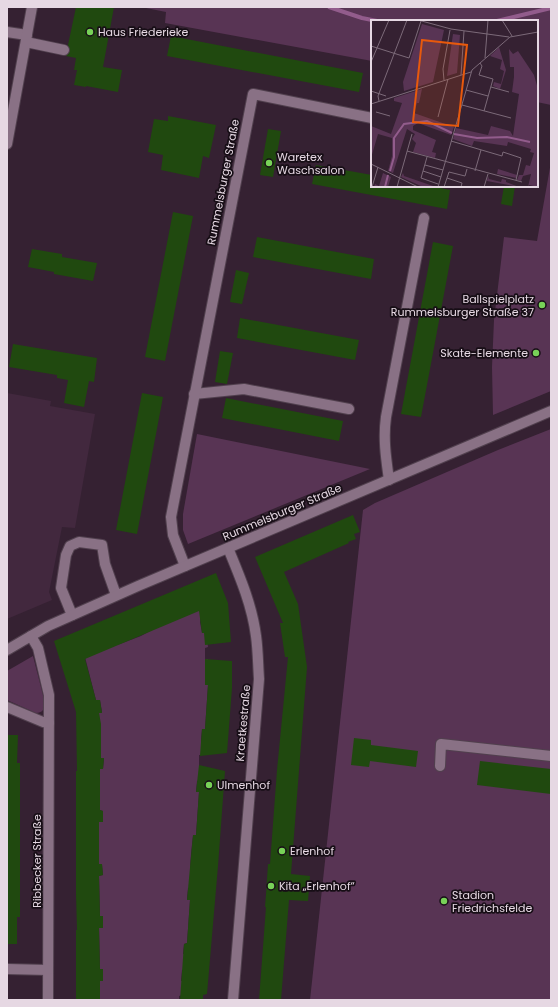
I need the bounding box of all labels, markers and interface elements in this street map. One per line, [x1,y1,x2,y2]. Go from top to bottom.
inset map [371,20,538,187]
place label: Haus Friederieke [98,24,188,40]
marker: Haus Friederieke [85,27,95,37]
street label: Rummelsburger Straße [203,118,243,246]
place label: Waretex Waschsalon [277,149,345,178]
marker: Waretex Waschsalon [264,158,274,168]
place label: Ballspielplatz Rummelsburger Straße 37 [391,291,534,320]
marker: Ballspielplatz Rummelsburger Straße 37 [537,300,547,310]
place label: Skate-Elemente [440,345,528,361]
marker: Skate-Elemente [531,348,541,358]
street label: Rummelsburger Straße [220,480,344,544]
street label: Kraetkestraße [232,684,254,762]
place label: Ulmenhof [217,777,270,793]
marker: Ulmenhof [204,780,214,790]
street label: Ribbecker Straße [29,814,45,908]
place label: Erlenhof [290,843,334,859]
marker: Erlenhof [277,846,287,856]
place label: Kita „Erlenhof“ [279,878,355,894]
marker: Kita „Erlenhof“ [266,881,276,891]
place label: Stadion Friedrichsfelde [452,887,532,916]
marker: Stadion Friedrichsfelde [439,896,449,906]

